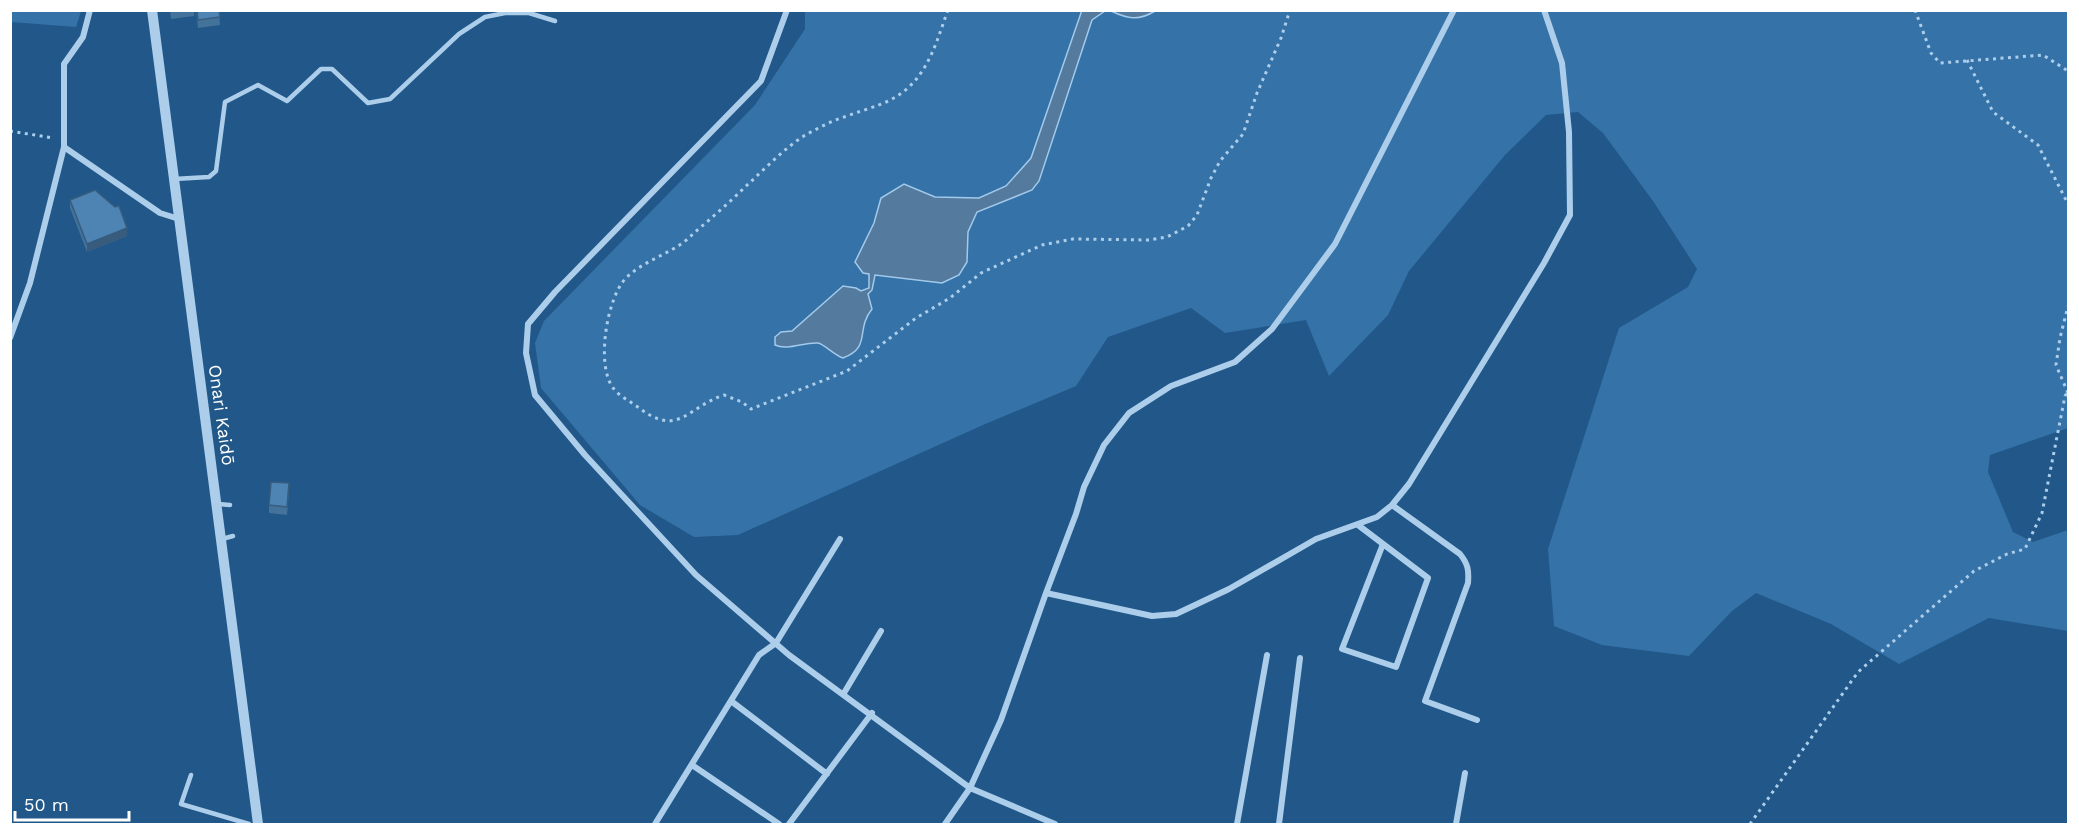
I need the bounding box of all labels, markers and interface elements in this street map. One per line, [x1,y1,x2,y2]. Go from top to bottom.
street label: Onari Kaidō [205,363,239,467]
scale bar [15,784,129,822]
text: 50 m [24,794,69,815]

